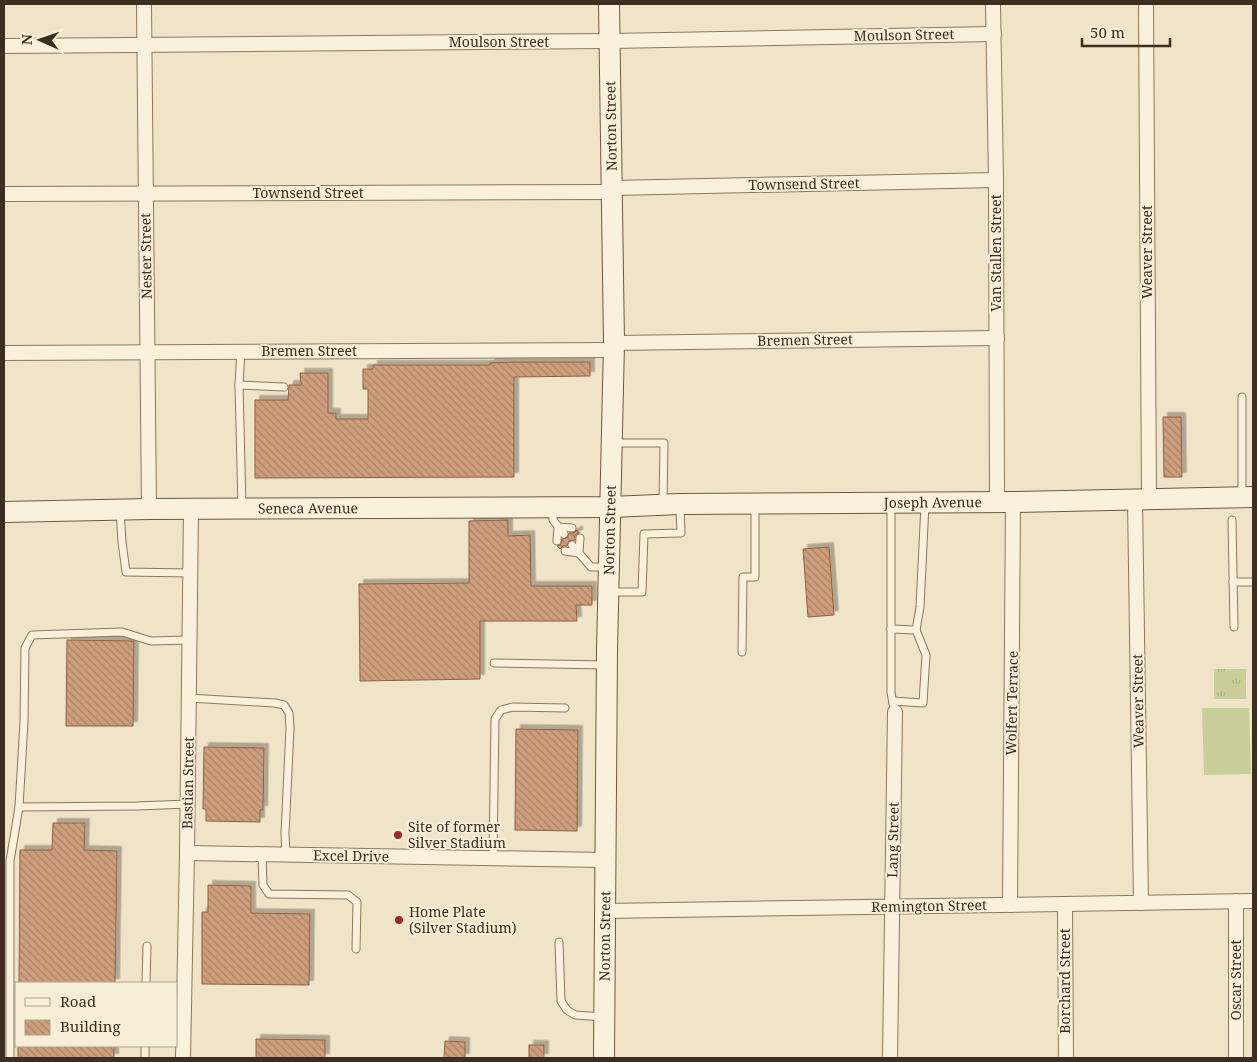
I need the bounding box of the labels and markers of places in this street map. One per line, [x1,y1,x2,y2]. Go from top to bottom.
place label: Site of former Silver Stadium [408,817,506,852]
marker: Site of former Silver Stadium [392,829,404,841]
place label: Home Plate (Silver Stadium) [409,902,517,937]
marker: Home Plate (Silver Stadium) [393,914,405,926]

